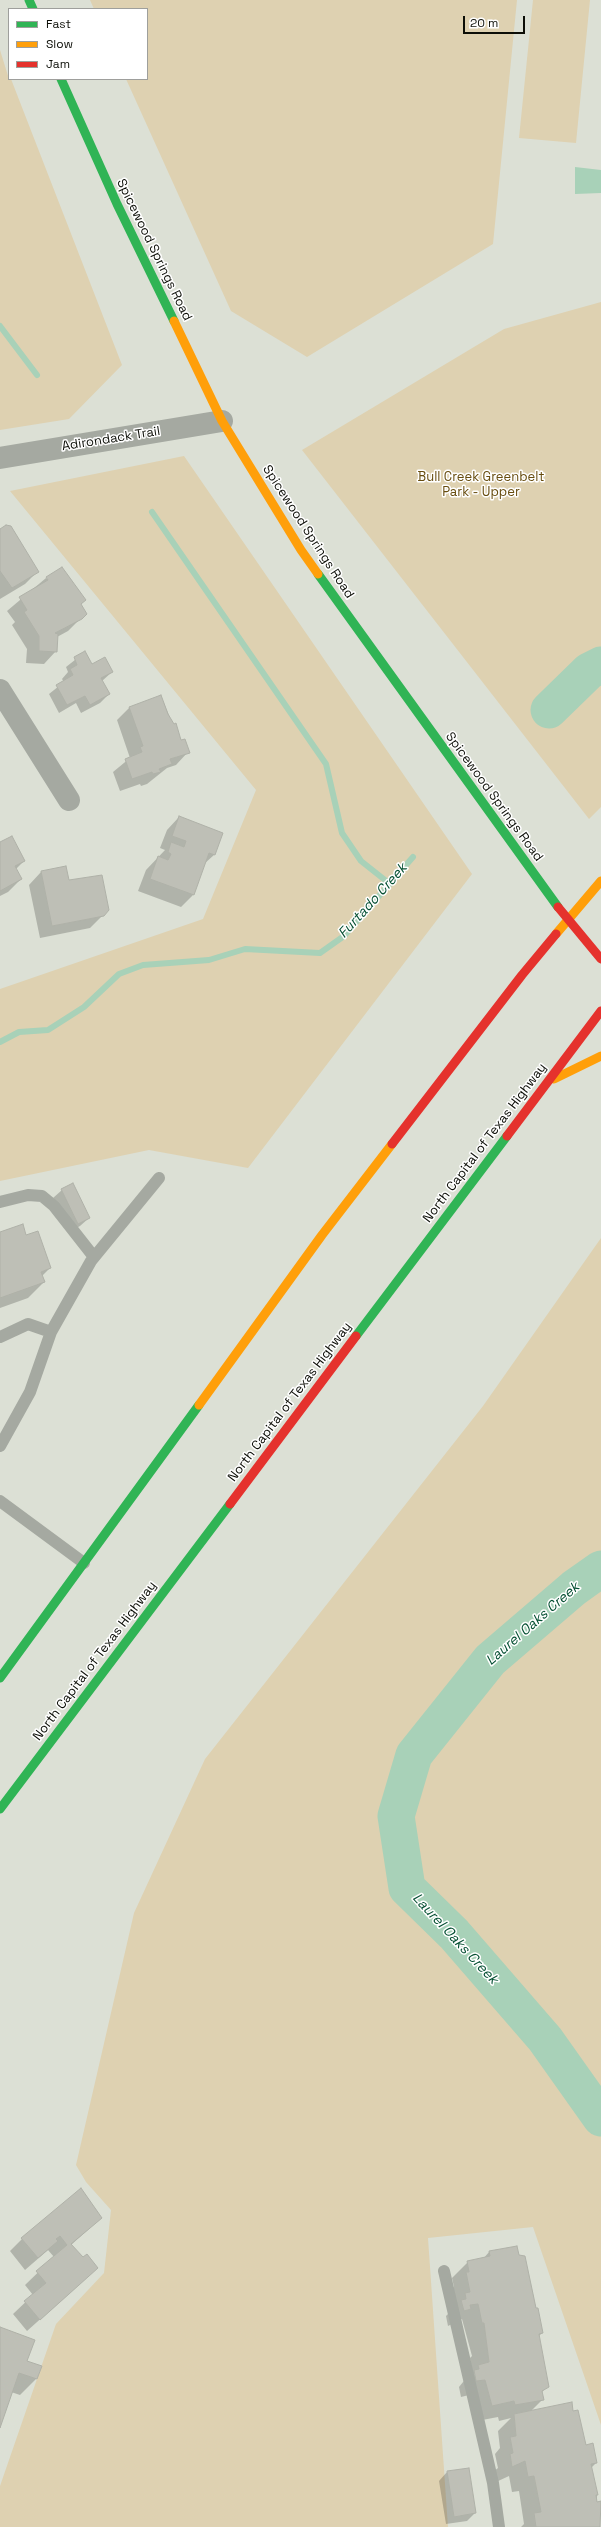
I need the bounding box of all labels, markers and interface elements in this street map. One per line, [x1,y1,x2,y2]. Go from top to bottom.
legend [8,8,148,80]
scale bar [465,8,527,34]
text: 20 m [470,15,498,31]
text: Fast [46,16,71,32]
text: Slow [46,36,73,52]
text: Jam [46,56,70,72]
street label: Spicewood Springs Road [113,177,195,323]
street label: Adirondack Trail [61,424,161,454]
street label: Spicewood Springs Road [259,462,357,602]
park label: Bull Creek Greenbelt Park - Upper [418,469,544,500]
street label: Spicewood Springs Road [442,729,546,865]
water label: Furtado Creek [335,860,411,942]
street label: North Capital of Texas Highway [420,1060,550,1226]
street label: North Capital of Texas Highway [225,1319,355,1485]
street label: North Capital of Texas Highway [30,1578,160,1744]
water label: Laurel Oaks Creek [483,1579,583,1669]
water label: Laurel Oaks Creek [409,1890,501,1988]

